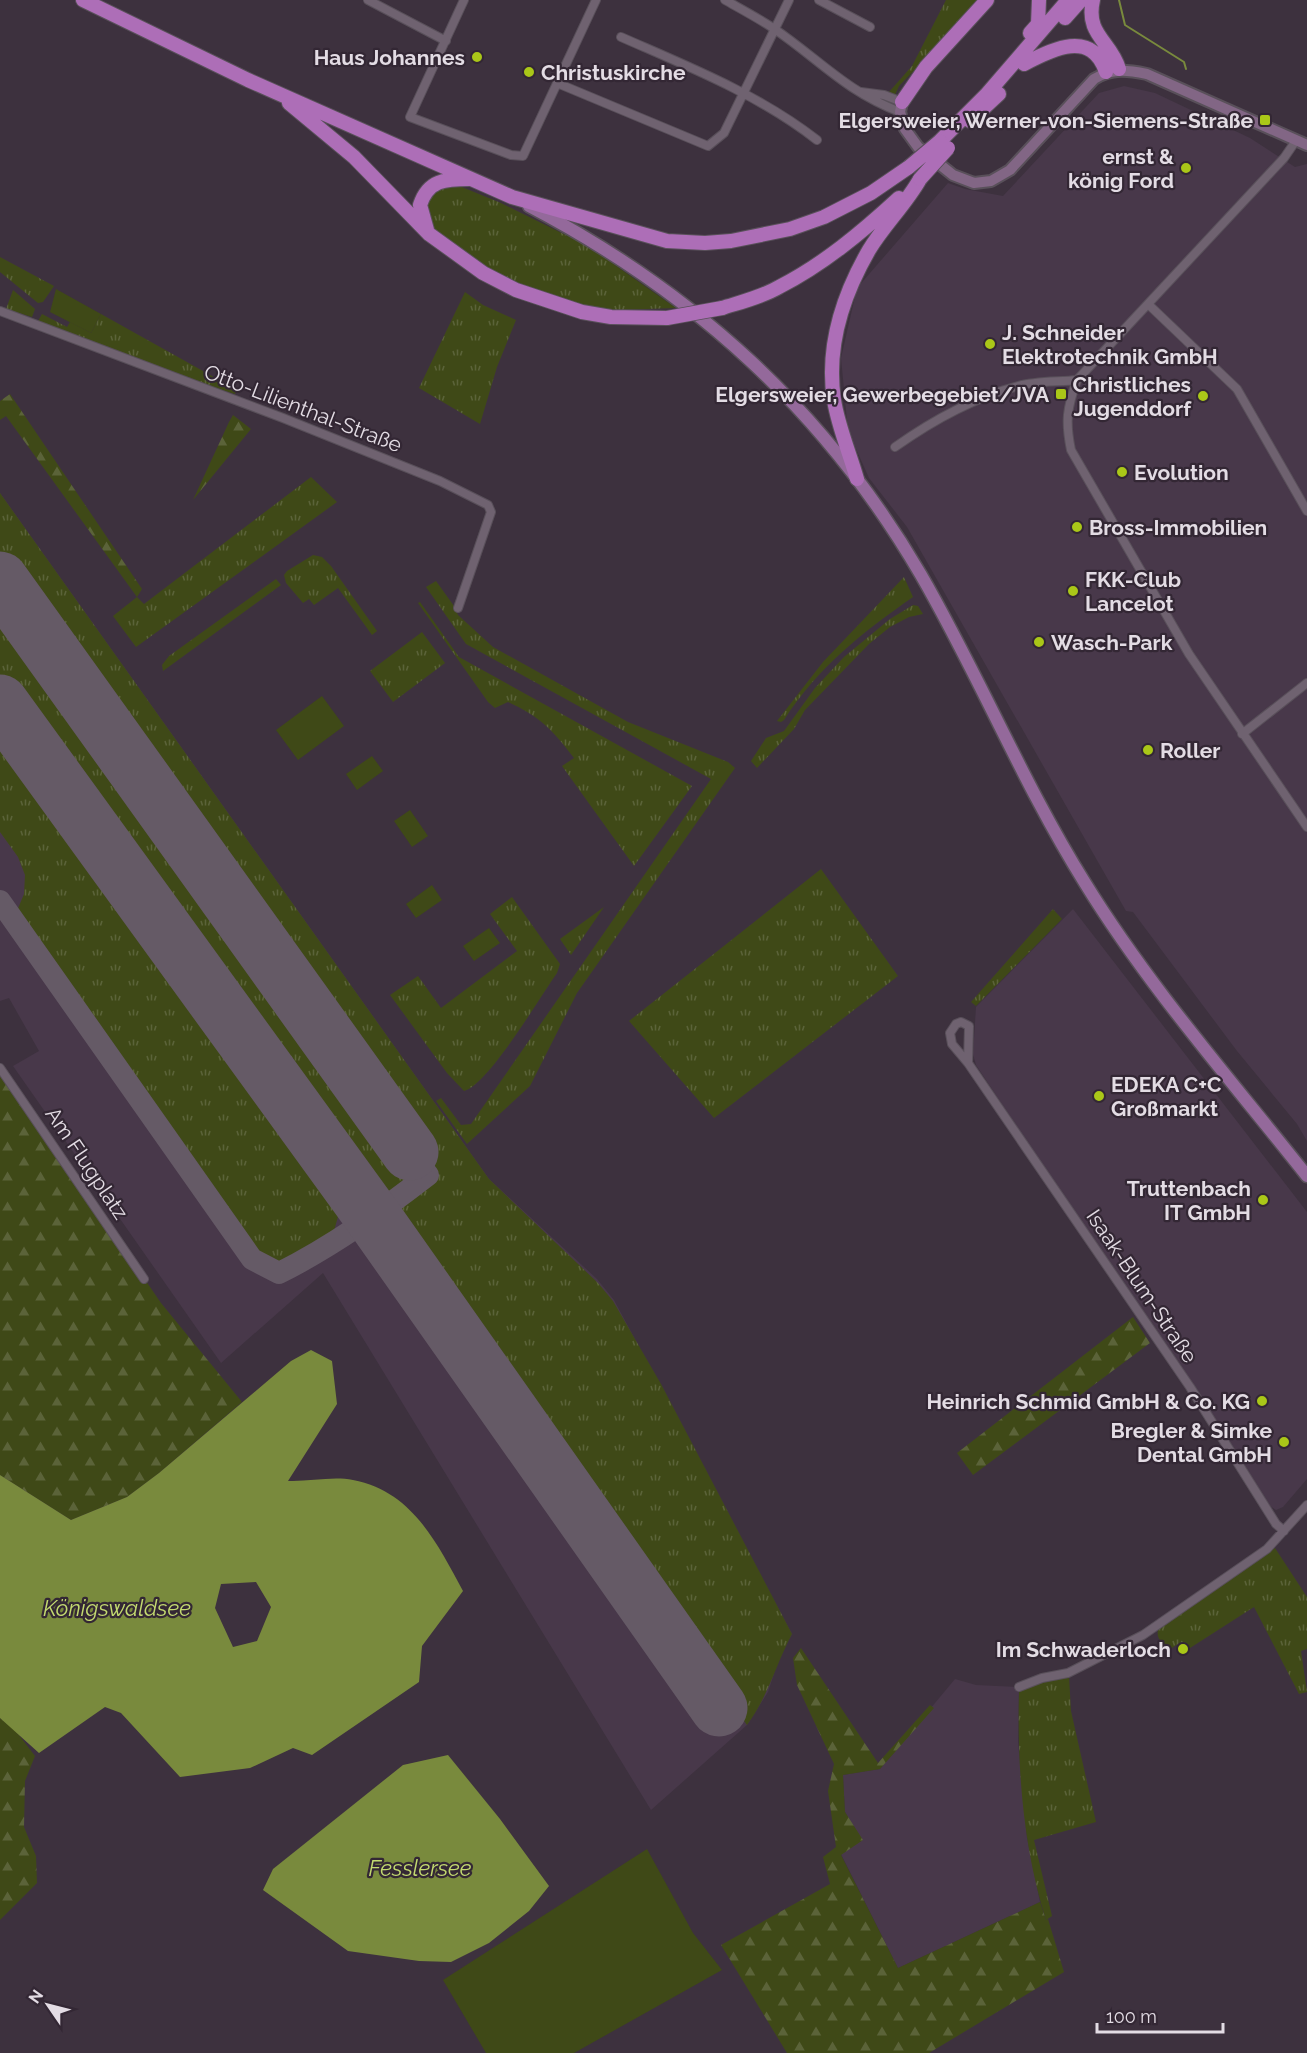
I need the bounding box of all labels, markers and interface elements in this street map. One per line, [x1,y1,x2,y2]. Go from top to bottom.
place label: Haus Johannes [314,45,465,70]
marker: Haus Johannes [470,50,484,64]
place label: Christuskirche [541,60,686,85]
marker: Christuskirche [522,65,536,79]
place label: Elgersweier, Werner-von-Siemens-Straße [838,108,1253,133]
marker: Elgersweier, Werner-von-Siemens-Straße [1258,113,1272,127]
place label: ernst & könig Ford [1068,144,1174,193]
marker: ernst & könig Ford [1179,161,1193,175]
place label: J. Schneider Elektrotechnik GmbH [1002,320,1218,369]
marker: J. Schneider Elektrotechnik GmbH [983,337,997,351]
street label: Otto-Lilienthal-Straße [201,359,405,457]
place label: Christliches Jugenddorf [1073,372,1192,421]
place label: Elgersweier, Gewerbegebiet/JVA [715,382,1050,407]
marker: Elgersweier, Gewerbegebiet/JVA [1054,387,1068,401]
marker: Christliches Jugenddorf [1196,389,1210,403]
place label: Evolution [1134,460,1229,485]
marker: Evolution [1115,465,1129,479]
place label: Bross-Immobilien [1089,515,1267,540]
marker: Bross-Immobilien [1070,520,1084,534]
place label: FKK-Club Lancelot [1085,567,1181,616]
marker: FKK-Club Lancelot [1066,584,1080,598]
place label: Wasch-Park [1051,630,1173,655]
marker: Wasch-Park [1032,635,1046,649]
place label: Roller [1160,738,1220,763]
marker: Roller [1141,743,1155,757]
place label: EDEKA C+C Großmarkt [1111,1072,1222,1121]
marker: EDEKA C+C Großmarkt [1092,1089,1106,1103]
street label: Am Flugplatz [40,1102,134,1224]
place label: Truttenbach IT GmbH [1127,1176,1251,1225]
marker: Truttenbach IT GmbH [1256,1193,1270,1207]
street label: Isaak-Blum-Straße [1081,1204,1203,1368]
place label: Heinrich Schmid GmbH & Co. KG [926,1389,1250,1414]
marker: Heinrich Schmid GmbH & Co. KG [1255,1394,1269,1408]
place label: Bregler & Simke Dental GmbH [1110,1418,1272,1467]
marker: Bregler & Simke Dental GmbH [1277,1435,1291,1449]
water label: Königswaldsee [43,1595,191,1621]
place label: Im Schwaderloch [996,1637,1171,1662]
marker: Im Schwaderloch [1176,1642,1190,1656]
water label: Fesslersee [368,1855,472,1881]
north arrow [18,1975,78,2035]
text: N [25,1986,47,2007]
scale bar [1097,1996,1223,2034]
text: 100 m [1106,2006,1157,2027]

